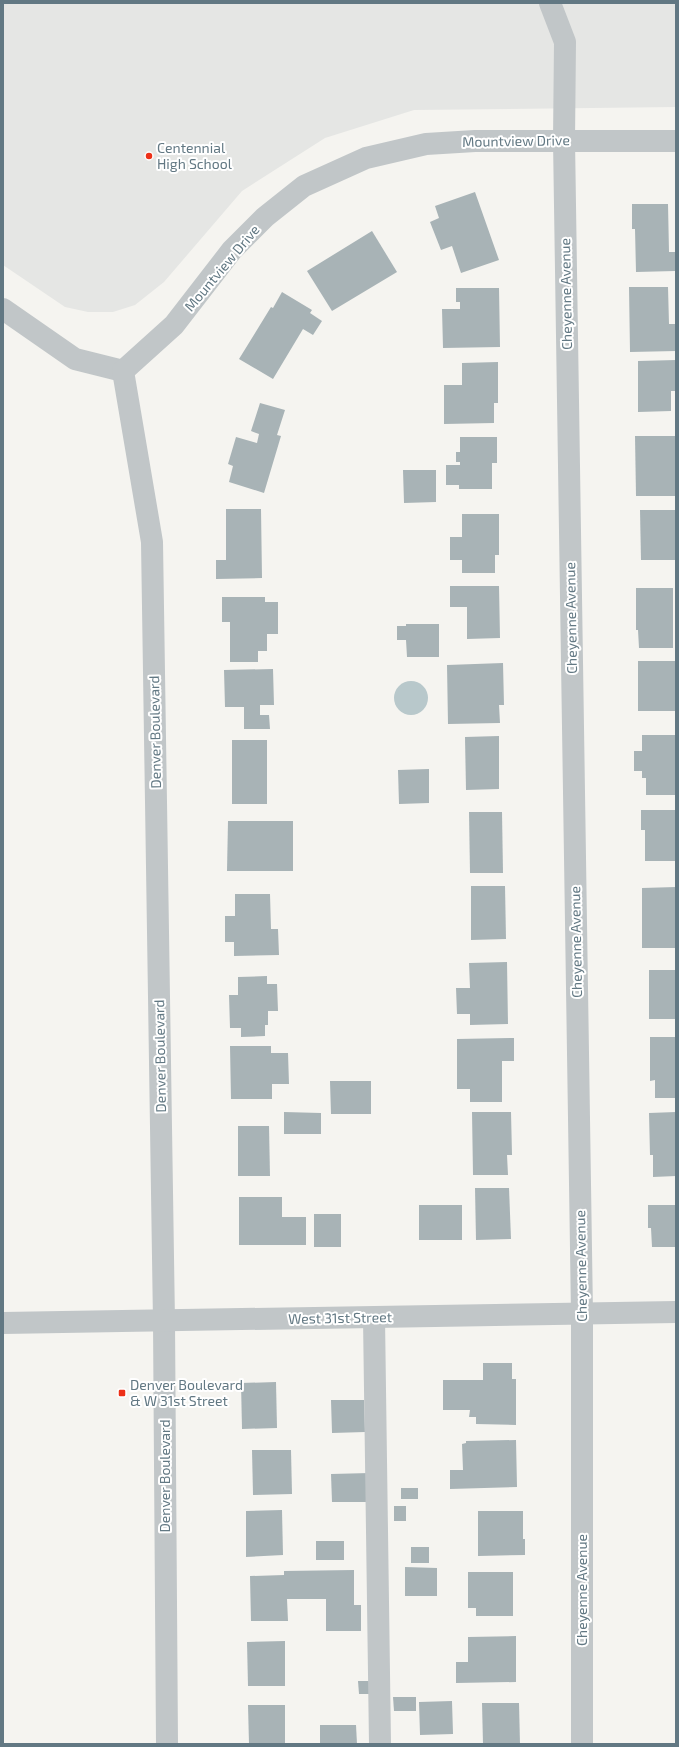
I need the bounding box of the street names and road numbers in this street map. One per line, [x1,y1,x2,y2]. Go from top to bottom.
street label: Mountview Drive [462,131,570,150]
street label: Mountview Drive [180,221,263,314]
street label: Cheyenne Avenue [556,238,575,350]
street label: Cheyenne Avenue [561,562,580,674]
street label: Denver Boulevard [145,675,164,789]
street label: Cheyenne Avenue [566,886,585,998]
street label: Denver Boulevard [150,999,169,1113]
street label: Cheyenne Avenue [571,1210,590,1322]
street label: West 31st Street [288,1308,392,1327]
street label: Denver Boulevard [156,1419,173,1533]
street label: Cheyenne Avenue [573,1534,590,1646]

